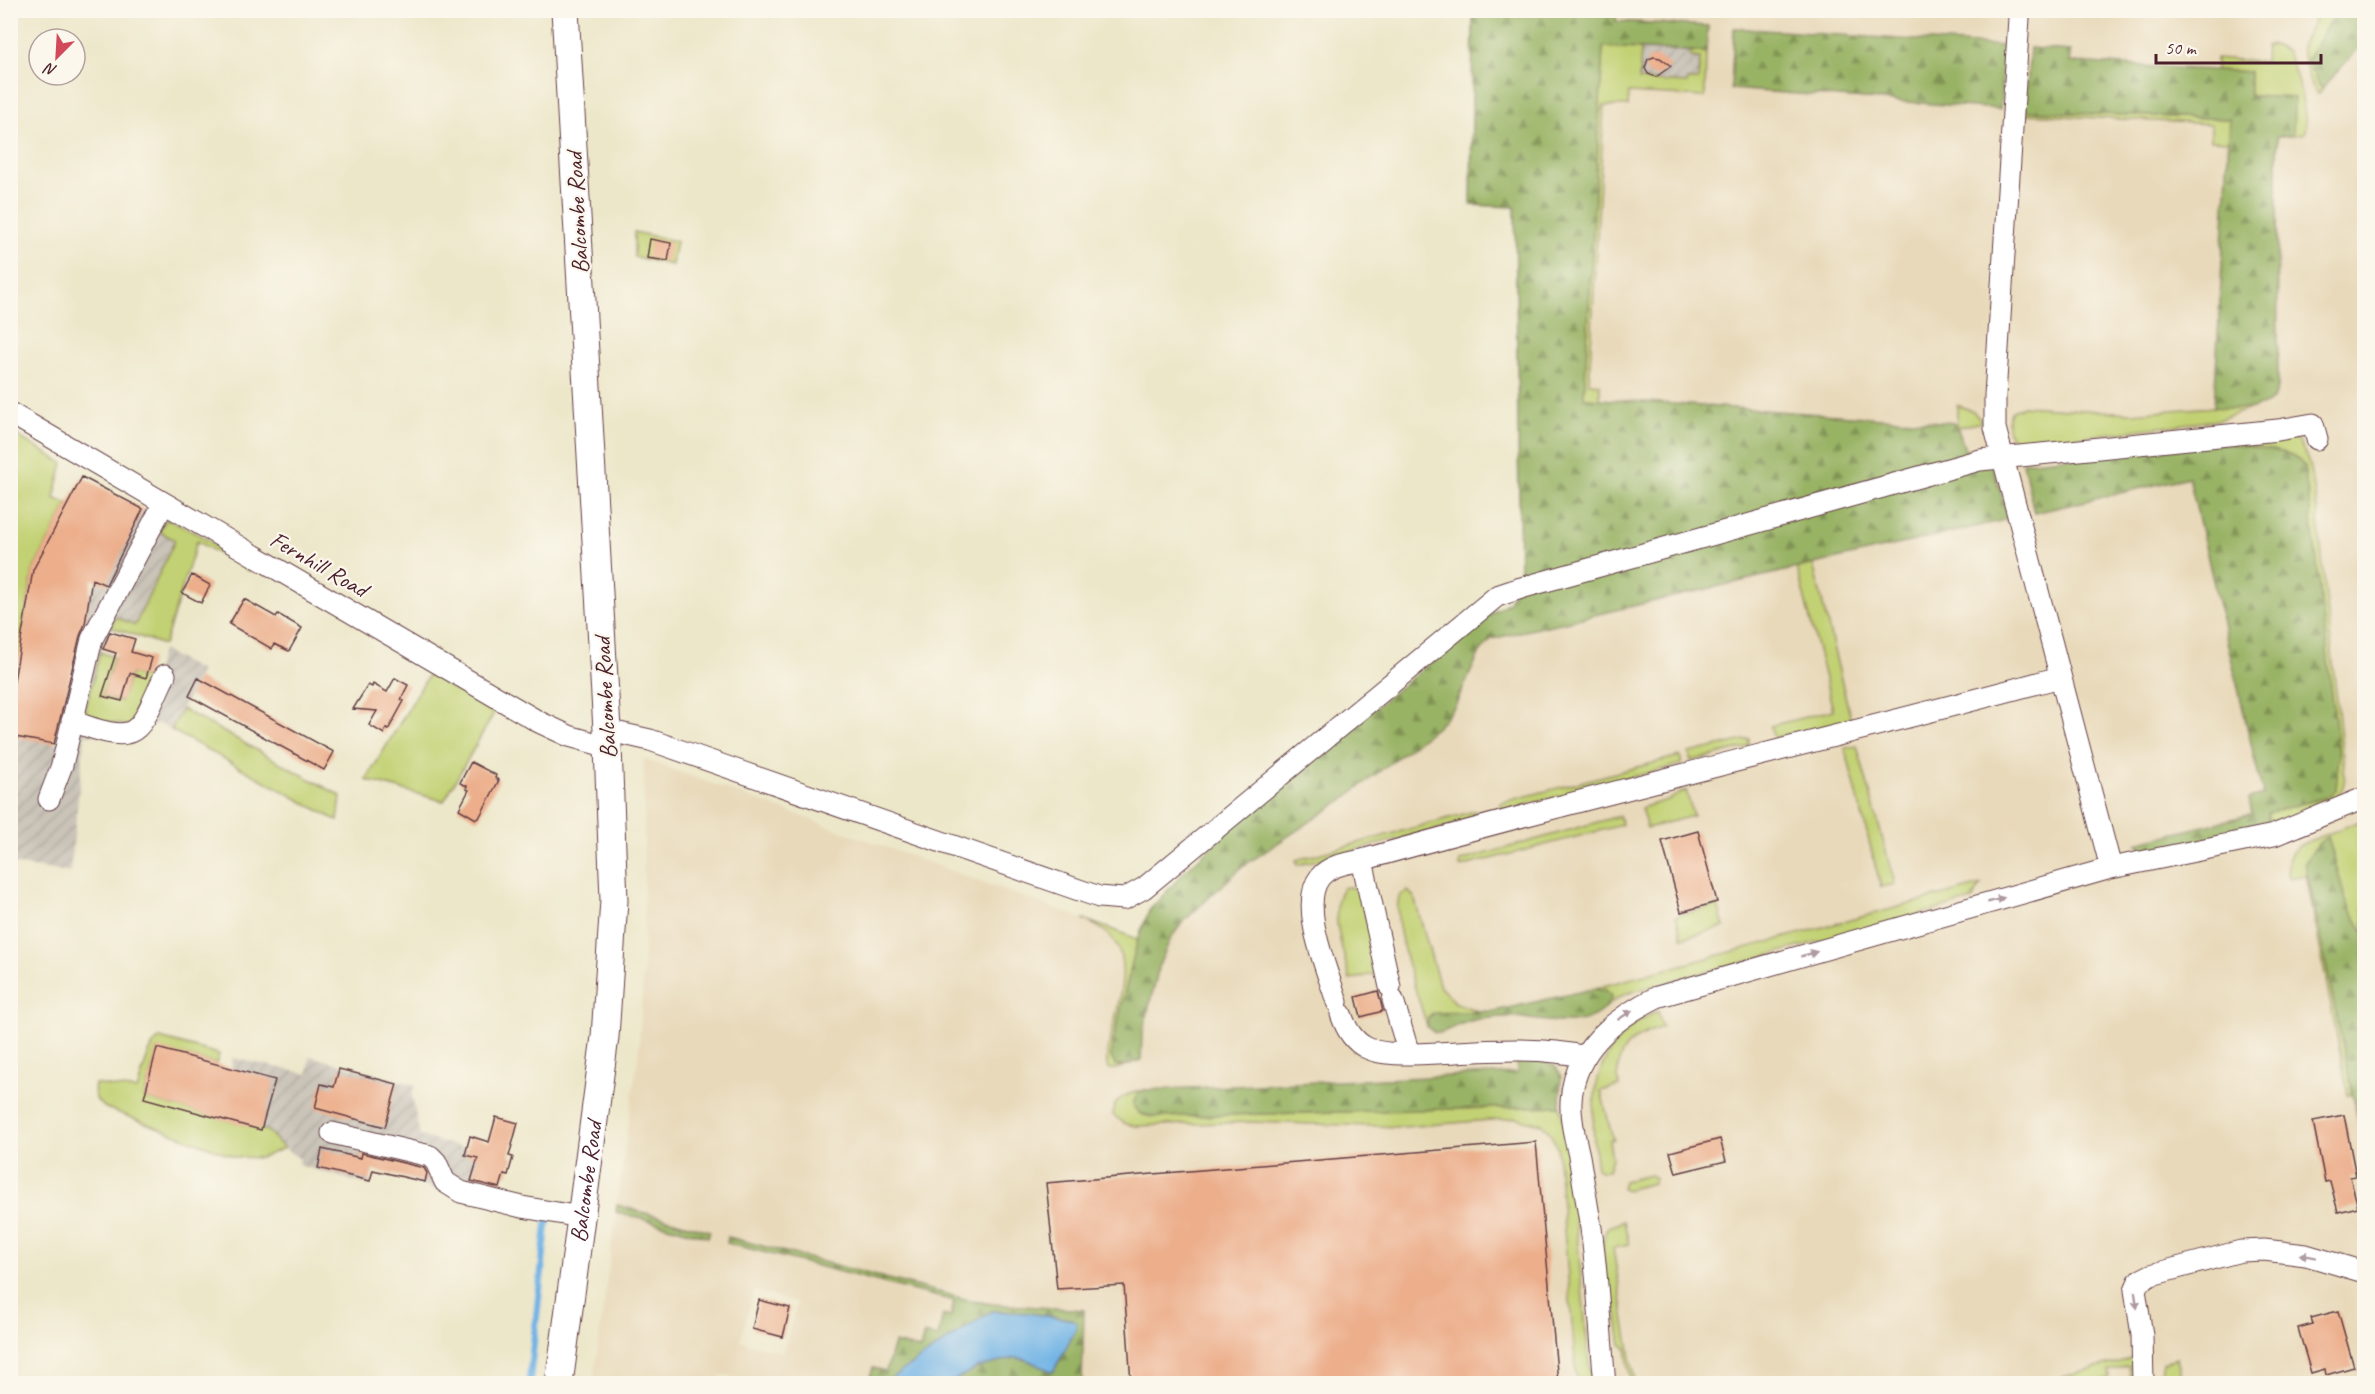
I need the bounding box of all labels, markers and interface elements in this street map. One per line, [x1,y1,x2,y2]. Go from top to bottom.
north arrow [27,27,87,87]
scale bar [2156,27,2321,65]
text: 50 m [2165,37,2198,59]
text: N [40,57,60,81]
street label: Balcombe Road [559,148,595,274]
street label: Fernhill Road [265,524,376,606]
street label: Balcombe Road [587,633,623,759]
one-way arrow [1988,895,2006,904]
one-way arrow [1800,948,1818,958]
one-way arrow [1617,1010,1633,1021]
street label: Balcombe Road [563,1116,609,1244]
one-way arrow [2299,1251,2318,1260]
one-way arrow [2131,1291,2141,1310]

